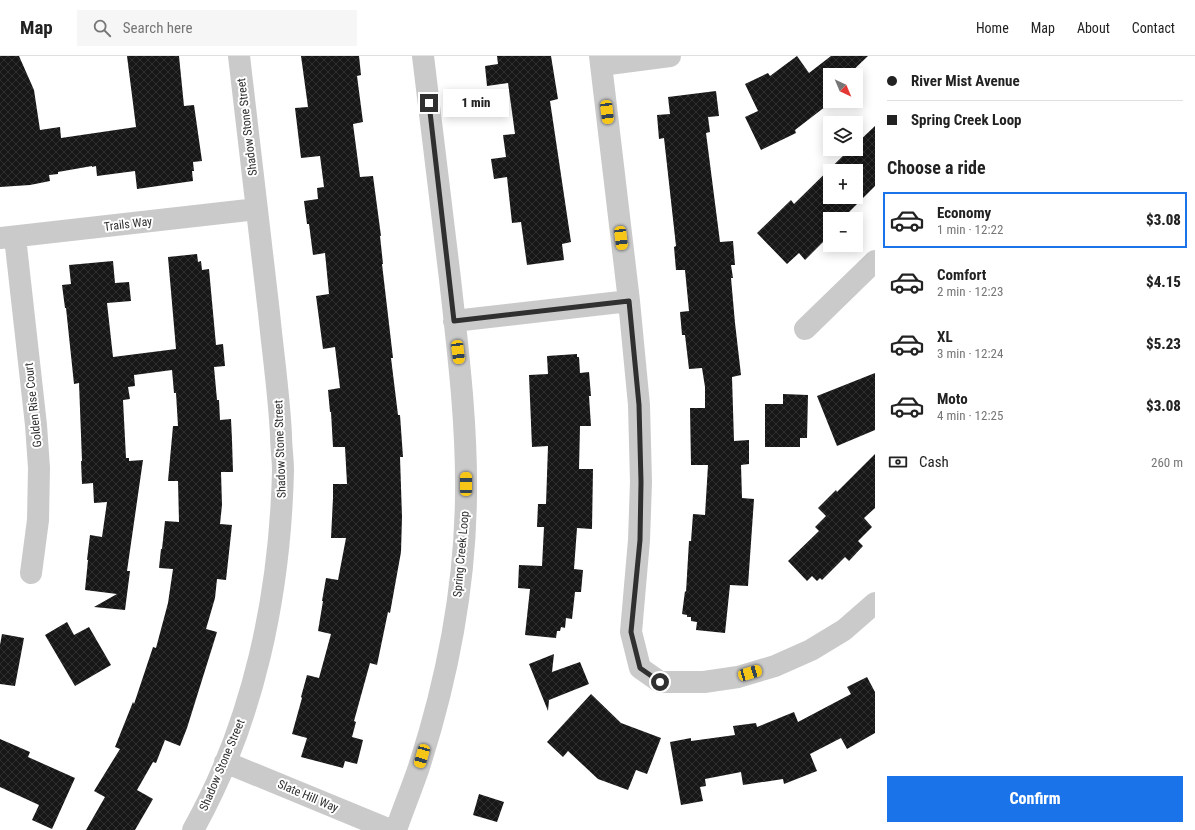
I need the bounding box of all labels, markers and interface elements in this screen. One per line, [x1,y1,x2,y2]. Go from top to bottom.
search box [77,10,357,46]
text: Map [20,16,53,39]
icon: search [91,17,113,39]
text: Search here [123,19,193,37]
text: Home [976,20,1009,36]
text: Map [1031,20,1055,36]
text: About [1077,20,1110,36]
text: Contact [1132,20,1175,36]
north arrow [823,68,863,108]
map controls [823,68,863,252]
text: River Mist Avenue [911,72,1020,90]
street label: Shadow Stone Street [234,77,260,177]
callout: 1 min [443,89,509,117]
route end [420,94,438,112]
text: 1 min [462,95,490,110]
car [600,99,614,125]
text: Spring Creek Loop [911,111,1022,129]
button: layers [823,116,863,156]
text: Choose a ride [887,157,986,178]
button: + [823,164,863,204]
icon: car [889,202,925,238]
text: Economy [937,204,991,222]
text: $3.08 [1146,211,1181,229]
button: − [823,212,863,252]
street label: Trails Way [103,214,153,234]
text: 1 min · 12:22 [937,222,1003,237]
car [614,225,628,251]
icon: car [889,264,925,300]
text: Comfort [937,266,986,284]
text: $4.15 [1146,273,1181,291]
text: 2 min · 12:23 [937,284,1003,299]
icon: car [889,326,925,362]
text: XL [937,328,953,346]
text: $5.23 [1146,335,1181,353]
car [451,339,465,365]
text: 3 min · 12:24 [937,346,1003,361]
street label: Golden Rise Court [22,362,44,448]
icon: car [889,388,925,424]
text: Moto [937,390,968,408]
text: $3.08 [1146,397,1181,415]
street label: Shadow Stone Street [271,399,289,498]
text: 4 min · 12:25 [937,408,1003,423]
icon: cash [887,451,909,473]
text: Cash [919,453,949,471]
text: 260 m [1151,455,1183,470]
car [460,472,472,496]
street label: Spring Creek Loop [450,510,472,598]
car [737,664,763,682]
route start [651,673,669,691]
street label: Shadow Stone Street [196,717,248,813]
car [413,743,431,769]
button: Confirm [887,776,1183,822]
street label: Slate Hill Way [275,777,341,815]

